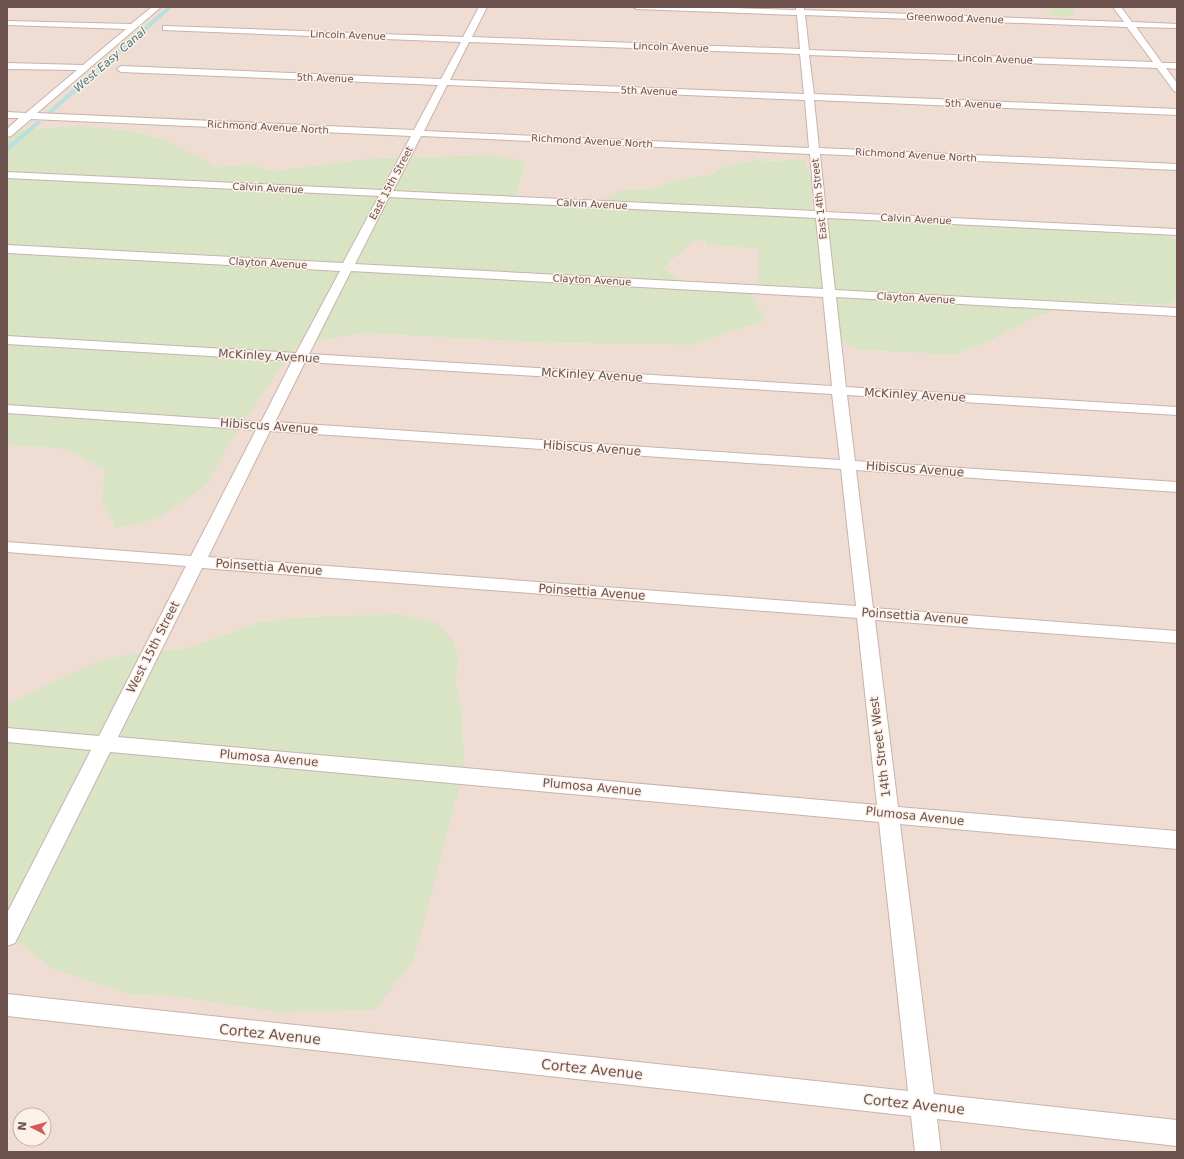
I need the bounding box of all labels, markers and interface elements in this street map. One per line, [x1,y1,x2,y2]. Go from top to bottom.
street label: Greenwood Avenue [906,11,1004,25]
water label: West Easy Canal [71,25,149,95]
street label: Lincoln Avenue [310,28,386,42]
street label: Lincoln Avenue [633,40,709,54]
street label: Lincoln Avenue [957,52,1033,66]
street label: 5th Avenue [296,72,354,84]
street label: 5th Avenue [620,85,678,97]
street label: 5th Avenue [944,98,1002,110]
street label: Richmond Avenue North [207,118,329,136]
street label: Richmond Avenue North [531,132,653,150]
street label: East 15th Street [367,144,415,221]
street label: Richmond Avenue North [855,146,977,164]
street label: East 14th Street [809,158,829,240]
street label: Calvin Avenue [232,181,304,195]
street label: Calvin Avenue [556,197,628,211]
street label: Calvin Avenue [880,212,952,226]
street label: Clayton Avenue [229,255,307,271]
street label: Clayton Avenue [553,272,631,288]
street label: Clayton Avenue [877,290,955,306]
street label: McKinley Avenue [218,346,320,366]
street label: McKinley Avenue [541,365,643,385]
street label: McKinley Avenue [864,385,966,405]
street label: Hibiscus Avenue [219,416,319,436]
street label: Hibiscus Avenue [542,438,642,458]
street label: Hibiscus Avenue [865,459,965,479]
street label: Poinsettia Avenue [215,556,323,578]
street label: Poinsettia Avenue [538,581,646,603]
street label: West 15th Street [124,598,182,695]
street label: Poinsettia Avenue [861,605,969,627]
street label: 14th Street West [867,696,893,798]
street label: Plumosa Avenue [219,747,319,769]
street label: Plumosa Avenue [542,776,642,798]
street label: Plumosa Avenue [865,804,965,828]
street label: Cortez Avenue [218,1021,322,1047]
street label: Cortez Avenue [540,1056,644,1082]
street label: Cortez Avenue [862,1091,966,1117]
north arrow [12,1107,52,1147]
text: N [16,1121,29,1131]

